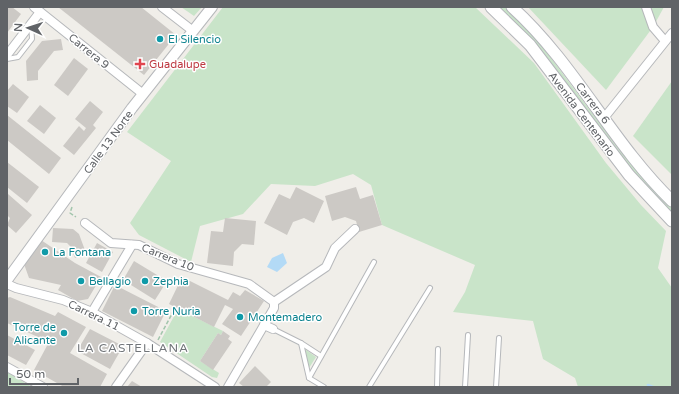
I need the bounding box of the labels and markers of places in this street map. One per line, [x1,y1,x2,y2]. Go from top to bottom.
place label: El Silencio [168,33,221,46]
marker: El Silencio [155,34,165,44]
marker: Guadalupe [134,58,146,70]
place label: Guadalupe [149,58,206,71]
place label: La Fontana [53,246,111,259]
marker: La Fontana [40,247,50,257]
place label: Bellagio [89,275,131,288]
place label: Zephia [153,275,189,288]
marker: Bellagio [76,276,86,286]
marker: Zephia [140,276,150,286]
place label: Torre Nuria [142,305,201,318]
marker: Torre Nuria [129,306,139,316]
place label: Montemadero [248,311,323,324]
marker: Montemadero [235,312,245,322]
place label: Torre de Alicante [13,321,56,347]
marker: Torre de Alicante [59,328,69,338]

